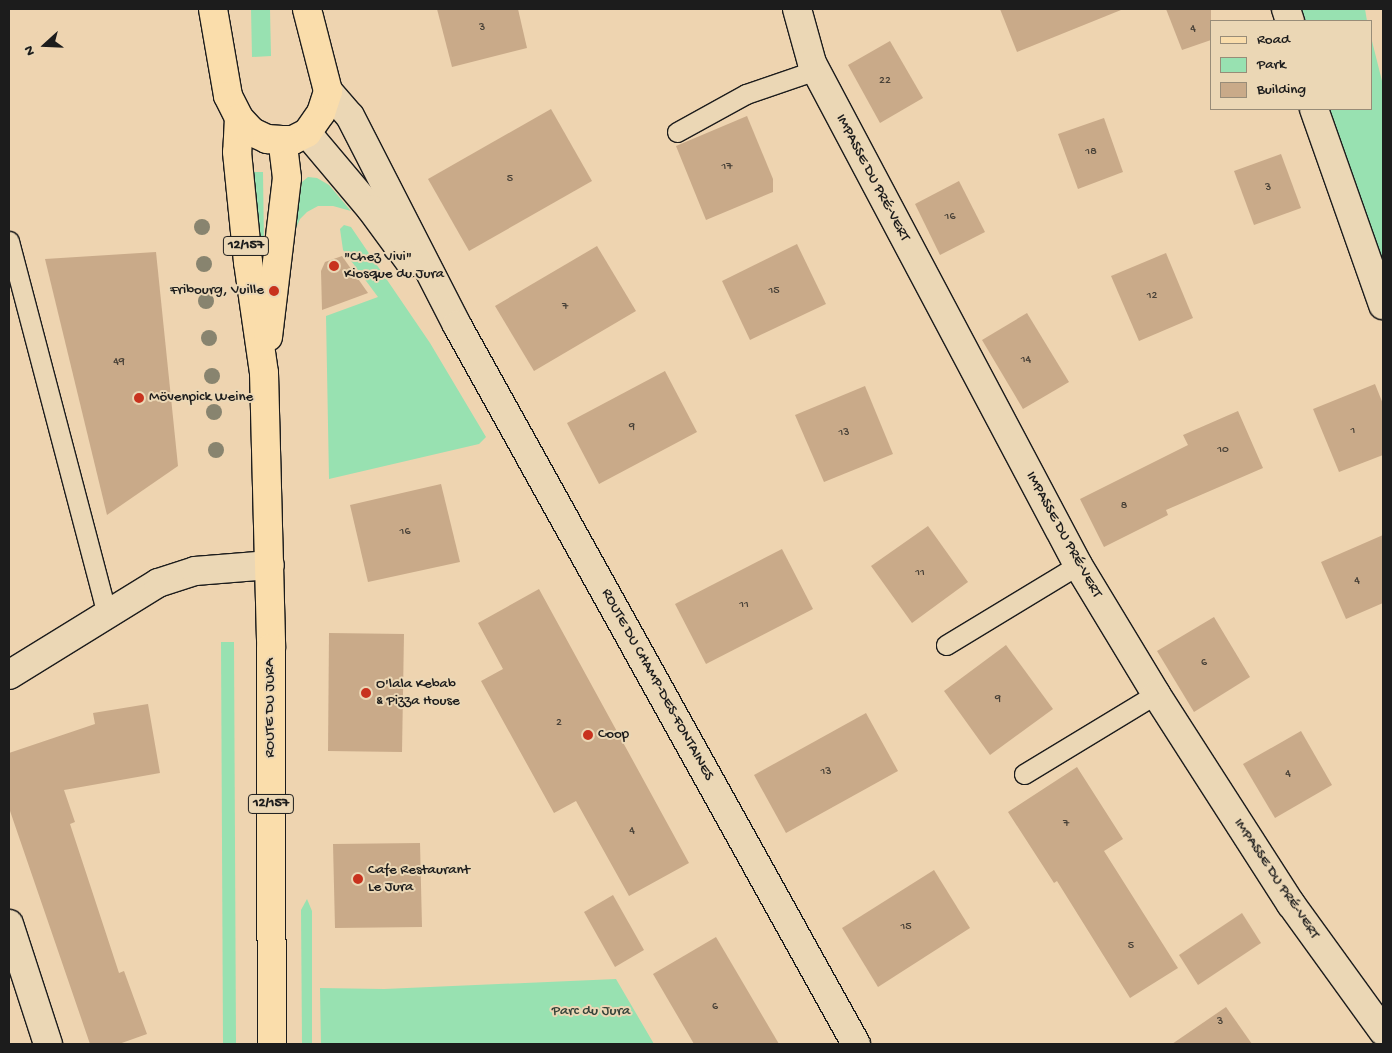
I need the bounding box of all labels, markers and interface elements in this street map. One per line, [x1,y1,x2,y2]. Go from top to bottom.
north arrow [20,20,70,70]
legend [1210,20,1372,110]
house number: 3 [479,22,485,36]
house number: 4 [1190,23,1196,37]
text: Road [1257,31,1290,49]
text: N [21,43,40,58]
text: Park [1257,56,1286,74]
house number: 22 [879,75,891,89]
text: Building [1257,81,1306,99]
street label: IMPASSE DU PRÉ-VERT [831,111,913,245]
house number: 18 [1085,146,1097,160]
house number: 17 [721,161,733,175]
house number: 5 [507,173,513,187]
house number: 3 [1265,182,1271,196]
house number: 16 [945,211,955,225]
road number: 12/157 [222,235,270,258]
place label: "Chez Vivi" Kiosque du Jura [344,248,444,283]
marker: "Chez Vivi" Kiosque du Jura [328,260,340,272]
place label: Fribourg, Vuille [170,282,264,300]
marker: Fribourg, Vuille [268,285,280,297]
house number: 15 [768,285,780,299]
house number: 12 [1147,290,1157,304]
house number: 7 [562,301,568,315]
house number: 14 [1021,354,1031,368]
house number: 49 [113,356,125,370]
place label: Mövenpick Weine [149,389,253,407]
marker: Mövenpick Weine [133,392,145,404]
house number: 9 [629,421,635,435]
house number: 1 [1351,425,1355,439]
house number: 13 [838,427,850,441]
house number: 10 [1217,444,1229,458]
street label: IMPASSE DU PRÉ-VERT [1021,469,1105,601]
house number: 8 [1121,500,1127,514]
house number: 16 [400,526,410,540]
house number: 11 [915,567,925,581]
house number: 4 [1354,575,1360,589]
street label: ROUTE DU CHAMP-DES-FONTAINES [597,586,717,784]
house number: 11 [739,599,749,613]
house number: 6 [1201,657,1207,671]
street label: ROUTE DU JURA [262,658,280,758]
place label: O'lala Kebab & Pizza House [376,675,460,710]
marker: O'lala Kebab & Pizza House [360,687,372,699]
house number: 9 [995,693,1001,707]
house number: 2 [556,717,562,731]
place label: Coop [598,726,629,744]
marker: Coop [582,729,594,741]
house number: 13 [820,766,832,780]
house number: 4 [1285,768,1291,782]
road number: 12/157 [247,792,295,816]
street label: IMPASSE DU PRÉ-VERT [1229,815,1323,943]
house number: 7 [1063,818,1069,832]
house number: 4 [629,825,635,839]
place label: Cafe Restaurant Le Jura [368,861,470,896]
marker: Cafe Restaurant Le Jura [352,873,364,885]
house number: 15 [900,921,912,935]
house number: 5 [1128,940,1134,954]
house number: 6 [712,1001,718,1015]
park label: Parc du Jura [552,1003,630,1021]
house number: 3 [1217,1016,1223,1030]

